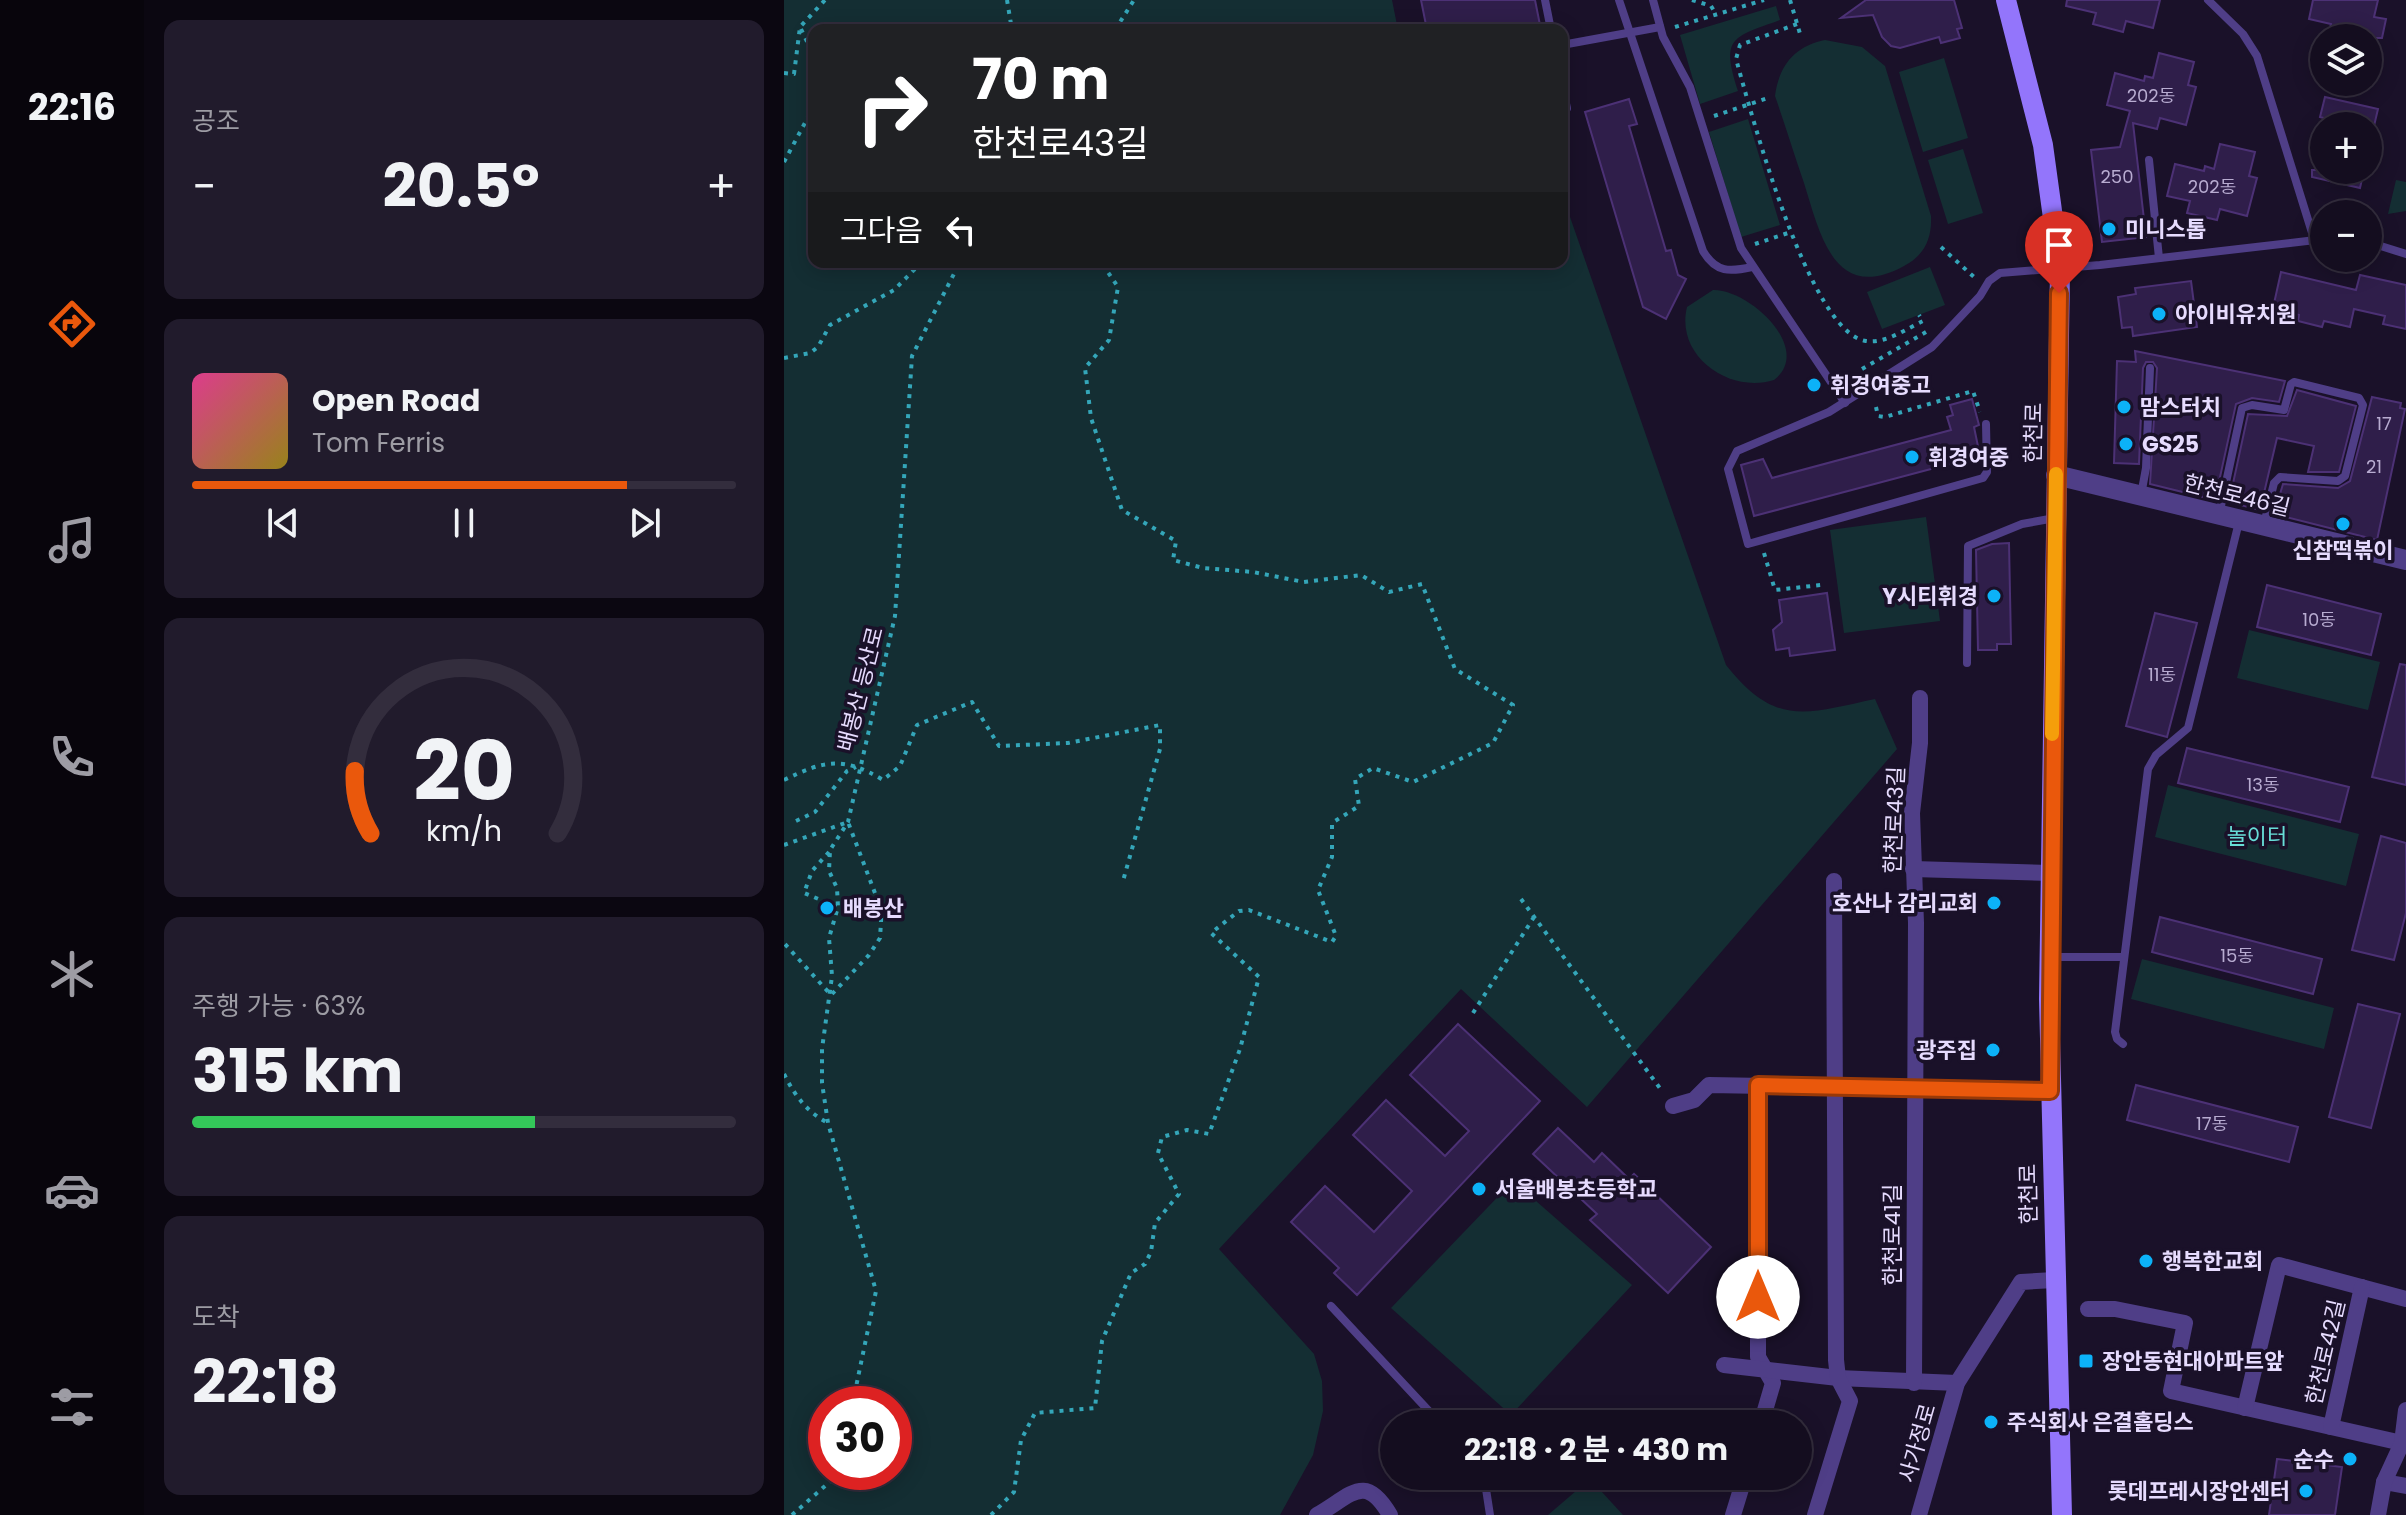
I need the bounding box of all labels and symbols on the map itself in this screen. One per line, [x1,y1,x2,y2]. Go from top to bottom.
house number: 202동 [2127,83,2175,108]
house number: 250 [2101,164,2133,189]
house number: 202동 [2188,174,2236,199]
pin [2025,211,2093,293]
place label: 미니스톱 [2125,214,2206,245]
marker: 미니스톱 [2100,220,2118,238]
place label: 아이비유치원 [2175,299,2296,330]
marker: 아이비유치원 [2150,305,2168,323]
place label: 휘경여중고 [1830,370,1931,401]
marker: 휘경여중고 [1805,376,1823,394]
place label: 맘스터치 [2140,392,2221,423]
marker: 맘스터치 [2115,398,2133,416]
street label: 한천로 [2017,402,2050,464]
house number: 17 [2376,411,2392,436]
place label: GS25 [2142,429,2199,460]
marker: GS25 [2117,435,2135,453]
place label: 휘경여중 [1928,442,2009,473]
marker: 휘경여중 [1903,448,1921,466]
house number: 21 [2366,454,2382,479]
street label: 한천로46길 [2180,467,2293,524]
marker: 신참떡볶이 [2334,515,2352,533]
place label: 신참떡볶이 [2292,535,2394,566]
place label: Y시티휘경 [1882,581,1978,612]
marker: Y시티휘경 [1985,587,2003,605]
house number: 10동 [2302,607,2336,632]
street label: 배봉산 등산로 [830,624,891,755]
house number: 11동 [2148,662,2176,687]
street label: 한천로43길 [1877,766,1912,874]
house number: 13동 [2247,772,2279,797]
park label: 놀이터 [2227,821,2287,852]
place label: 호산나 감리교회 [1832,888,1978,919]
place label: 배봉산 [843,893,904,924]
marker: 호산나 감리교회 [1985,894,2003,912]
marker: 배봉산 [818,899,836,917]
house number: 15동 [2220,943,2254,968]
place label: 광주집 [1916,1035,1977,1066]
marker: 광주집 [1984,1041,2002,1059]
house number: 17동 [2196,1111,2228,1136]
street label: 한천로 [2012,1163,2045,1225]
place label: 서울배봉초등학교 [1495,1174,1657,1205]
marker: 서울배봉초등학교 [1470,1180,1488,1198]
street label: 한천로41길 [1877,1184,1908,1286]
place label: 행복한교회 [2162,1246,2263,1277]
marker: 행복한교회 [2137,1252,2155,1270]
position arrow [1716,1255,1800,1339]
street label: 한천로42길 [2298,1296,2353,1408]
place label: 장안동현대아파트앞 [2102,1346,2284,1377]
marker: 장안동현대아파트앞 [2077,1352,2095,1370]
speed limit sign: 30 [808,1386,912,1490]
street label: 사가정로 [1891,1400,1944,1486]
place label: 주식회사 은결홀딩스 [2007,1407,2194,1438]
marker: 주식회사 은결홀딩스 [1982,1413,2000,1431]
place label: 순수 [2294,1444,2334,1475]
marker: 순수 [2341,1450,2359,1468]
place label: 롯데프레시장안센터 [2108,1476,2290,1507]
marker: 롯데프레시장안센터 [2297,1482,2315,1500]

